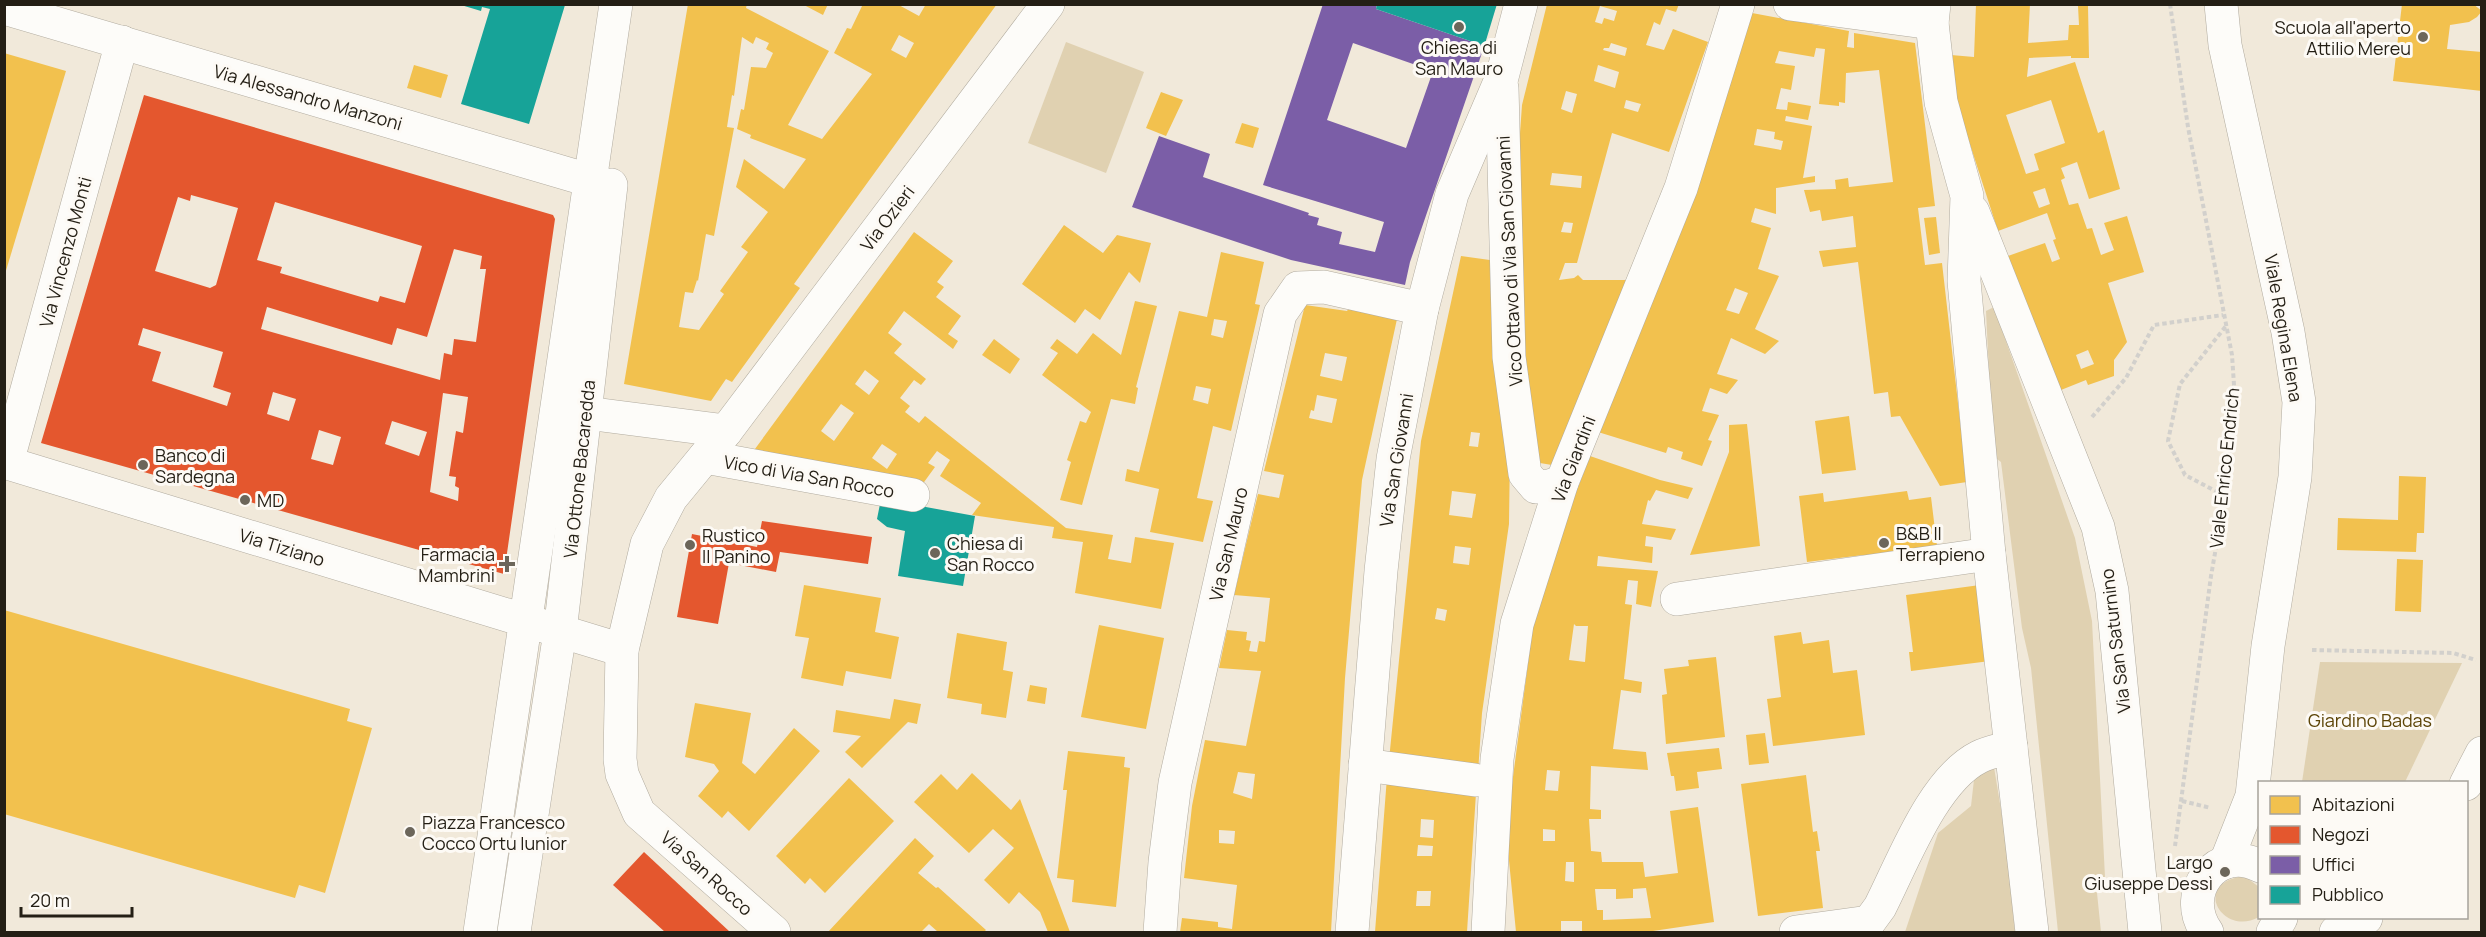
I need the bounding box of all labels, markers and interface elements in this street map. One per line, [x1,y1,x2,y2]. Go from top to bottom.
place label: Scuola all'aperto Attilio Mereu [2274,15,2411,60]
marker: Chiesa di San Mauro [1452,20,1466,34]
marker: Scuola all'aperto Attilio Mereu [2416,30,2430,44]
place label: Chiesa di San Mauro [1415,35,1503,80]
street label: Via Alessandro Manzoni [211,59,405,135]
street label: Vico Ottavo di Via San Giovanni [1490,135,1528,387]
street label: Via Vincenzo Monti [33,174,97,330]
street label: Via Ozieri [854,180,920,256]
street label: Viale Regina Elena [2259,252,2309,404]
street label: Via Ottone Bacaredda [558,379,600,559]
street label: Viale Enrico Endrich [2204,386,2244,550]
street label: Via San Giovanni [1374,391,1418,529]
street label: Via Giardini [1545,412,1601,506]
place label: Banco di Sardegna [155,443,235,488]
street label: Vico di Via San Rocco [722,449,896,503]
marker: Banco di Sardegna [136,458,150,472]
street label: Via San Mauro [1203,485,1253,603]
place label: MD [257,488,284,512]
marker: MD [238,493,252,507]
place label: B&B Il Terrapieno [1896,521,1985,566]
street label: Via Tiziano [236,523,328,571]
place label: Rustico II Panino [702,523,771,568]
place label: Chiesa di San Rocco [947,531,1034,576]
marker: B&B Il Terrapieno [1877,536,1891,550]
marker: Rustico II Panino [683,538,697,552]
place label: Farmacia Mambrini [418,542,495,587]
marker: Chiesa di San Rocco [928,546,942,560]
marker: Farmacia Mambrini [500,557,514,571]
street label: Via San Saturnino [2094,567,2136,715]
park label: Giardino Badas [2308,708,2432,732]
legend [2258,781,2468,919]
text: Abitazioni [2312,792,2395,816]
place label: Piazza Francesco Cocco Ortu Iunior [422,810,568,855]
text: Negozi [2312,822,2370,846]
marker: Piazza Francesco Cocco Ortu Iunior [403,825,417,839]
street label: Via San Rocco [656,825,758,921]
place label: Largo Giuseppe Dessì [2085,850,2213,895]
text: Uffici [2312,852,2355,876]
marker: Largo Giuseppe Dessì [2218,865,2232,879]
scale bar [21,880,132,918]
text: Pubblico [2312,882,2384,906]
text: 20 m [30,888,70,912]

